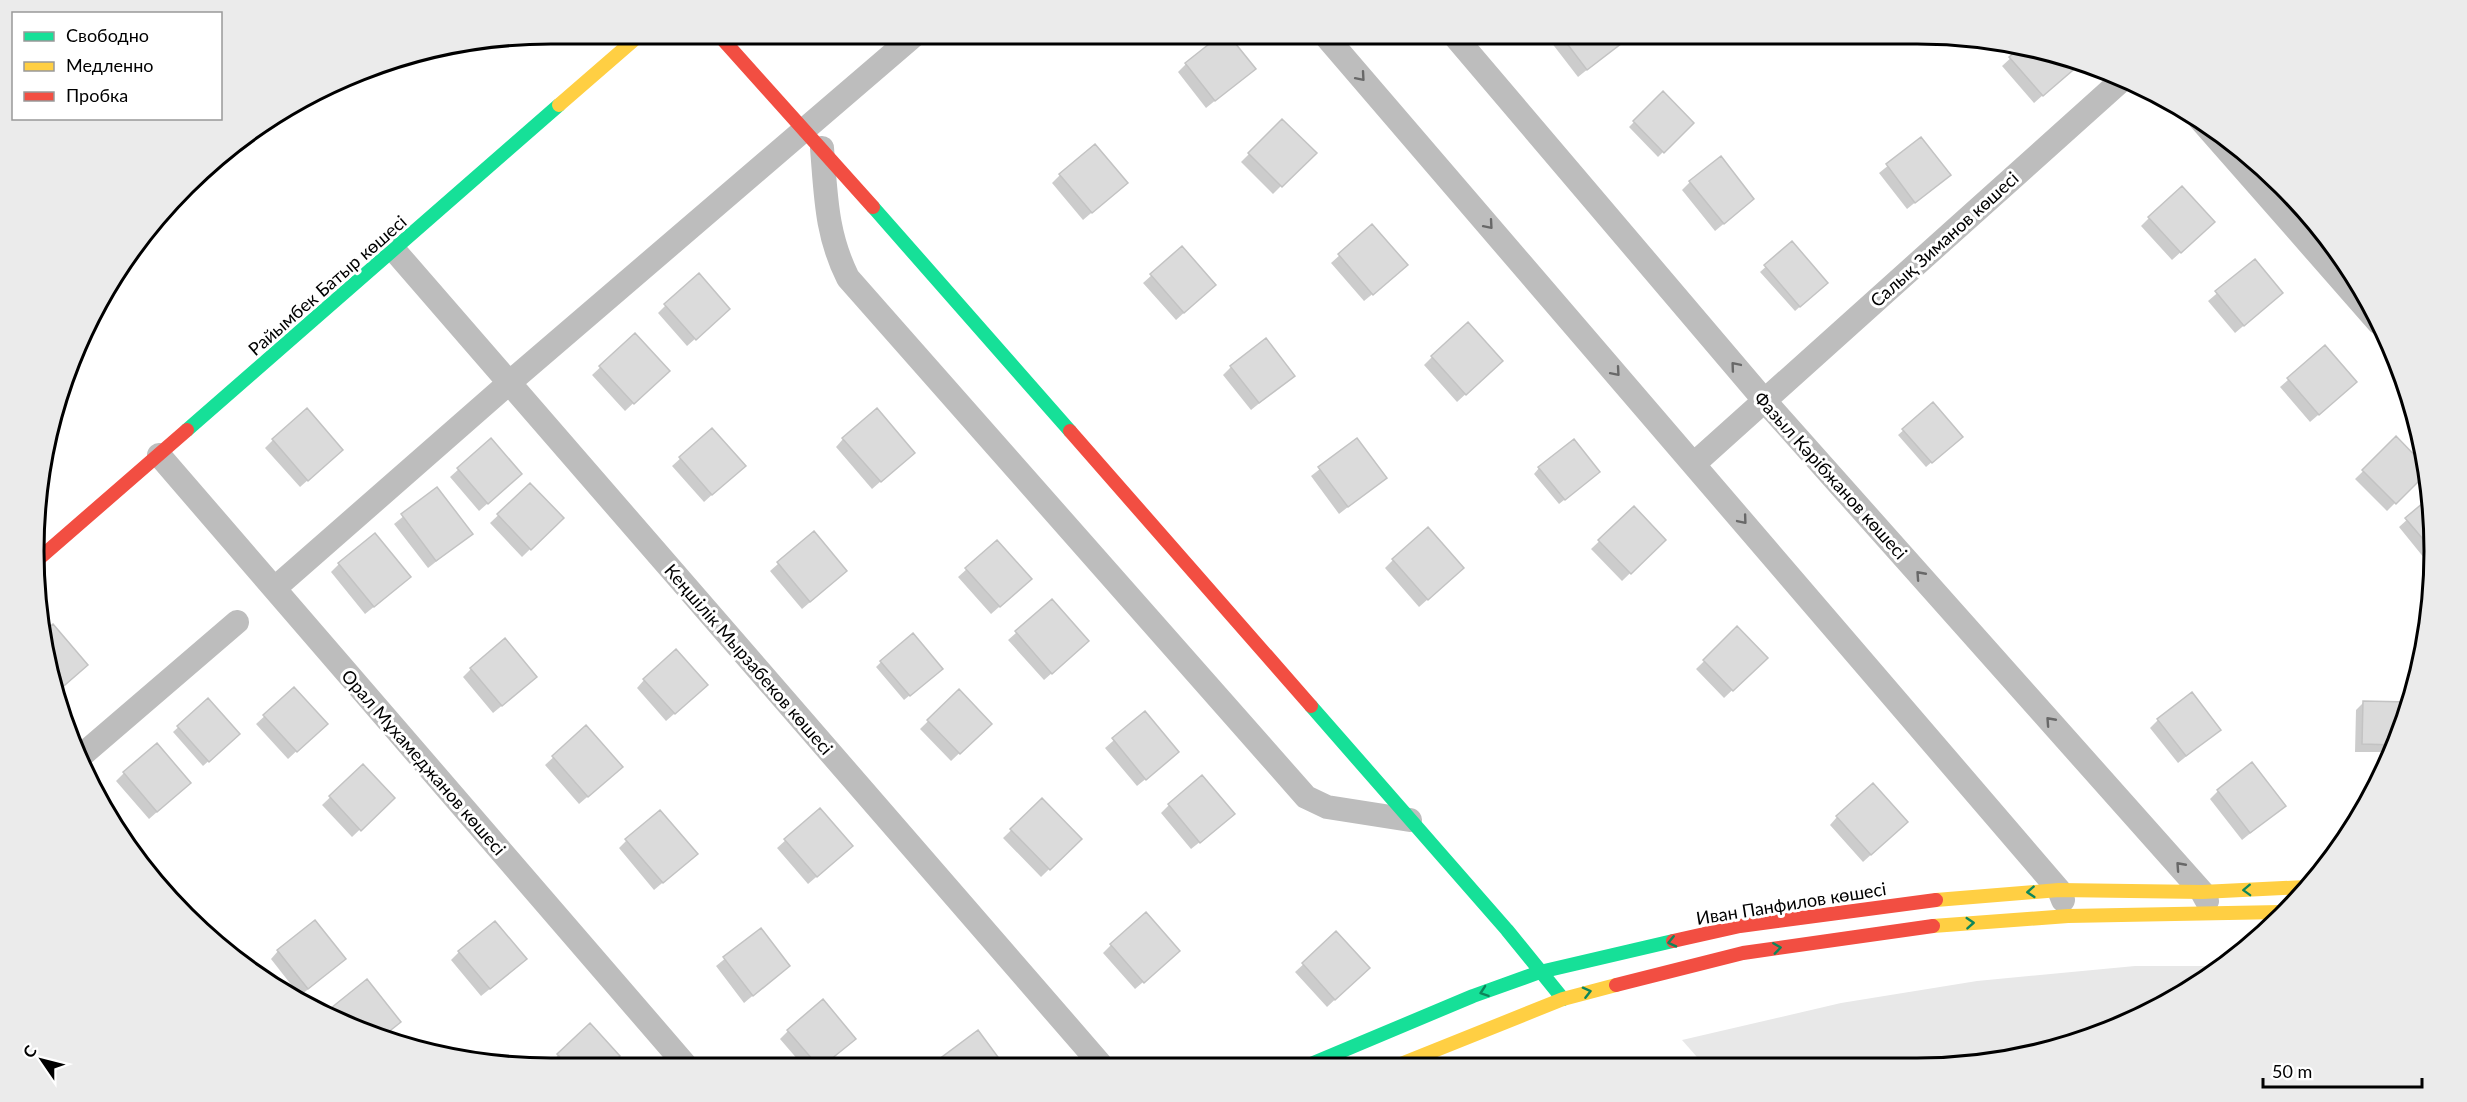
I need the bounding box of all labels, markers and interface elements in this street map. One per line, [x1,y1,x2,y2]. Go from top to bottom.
legend [12,12,222,120]
text: Свободно [66,24,149,46]
text: Медленно [66,54,154,76]
one-way arrow [1354,70,1365,81]
text: Пробка [66,84,128,106]
street label: Салық Зиманов көшесі [1865,167,2023,311]
street label: Райымбек Батыр көшесі [243,210,411,360]
one-way arrow [1481,218,1492,229]
one-way arrow [1731,362,1742,373]
one-way arrow [1609,365,1620,376]
street label: Фазыл Кәрібжанов көшесі [1750,387,1912,563]
one-way arrow [1736,513,1747,524]
street label: Кеңшілік Мырзабеков көшесі [660,559,838,759]
one-way arrow [1916,571,1927,582]
street label: Орал Мұхамеджанов көшесі [337,665,511,859]
one-way arrow [2046,717,2057,728]
one-way arrow [2176,863,2187,873]
street label: Иван Панфилов көшесі [1694,877,1888,929]
one-way arrow [2243,883,2252,896]
one-way arrow [2027,885,2036,898]
one-way arrow [1966,917,1975,930]
one-way arrow [1668,934,1678,947]
one-way arrow [1772,942,1782,954]
one-way arrow [1479,984,1490,997]
one-way arrow [1582,987,1592,1000]
north arrow [12,1030,72,1090]
text: С [18,1041,40,1061]
scale bar [2263,1051,2422,1089]
text: 50 m [2272,1060,2312,1082]

